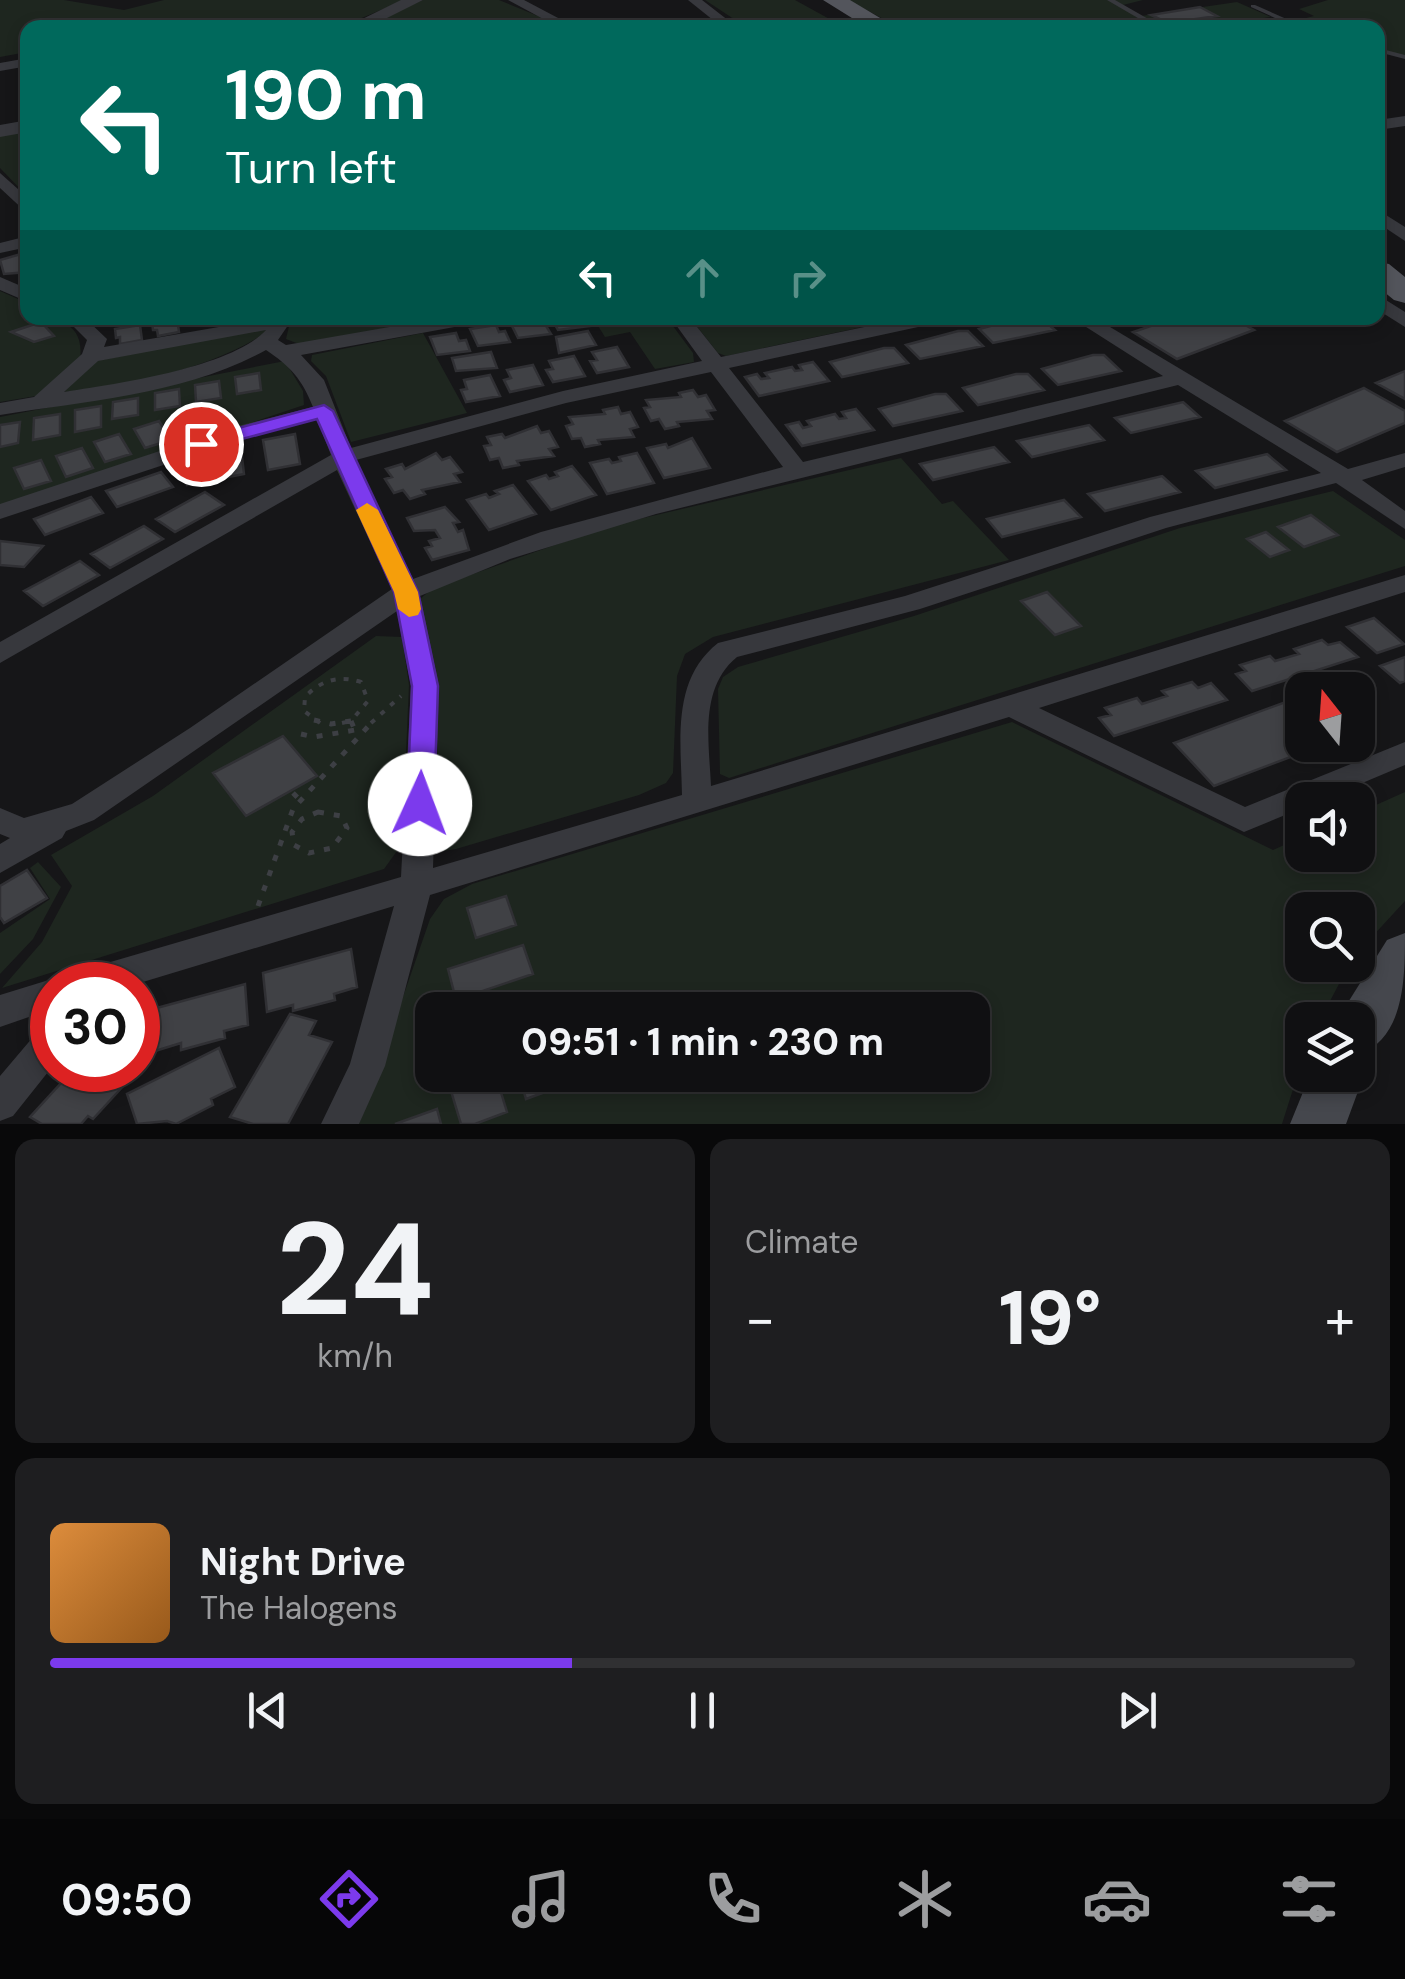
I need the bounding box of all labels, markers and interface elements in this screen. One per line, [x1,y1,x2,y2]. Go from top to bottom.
text: 190 m [225,50,427,141]
icon: left [60,60,190,190]
text: Turn left [225,138,397,197]
icon: left [570,250,625,305]
icon: ahead [675,250,730,305]
icon: right [780,250,835,305]
pin [159,402,244,487]
icon: arrive [174,417,229,472]
north arrow [1285,672,1375,762]
map controls [1285,672,1375,1092]
position arrow [368,752,472,856]
button: sound [1285,782,1375,872]
button: search [1285,892,1375,982]
speed limit sign: 30 [30,962,160,1092]
button: layers [1285,1002,1375,1092]
text: 09:51 · 1 min · 230 m [521,1017,884,1067]
text: 24 [276,1185,434,1354]
text: Climate [745,1221,859,1263]
text: 19° [999,1270,1101,1367]
text: − [745,1283,775,1355]
text: + [1325,1283,1355,1355]
text: km/h [317,1335,393,1377]
text: Night Drive [200,1537,406,1587]
text: The Halogens [200,1587,398,1629]
icon: previous [240,1683,295,1738]
icon: pause [675,1683,730,1738]
icon: next [1110,1683,1165,1738]
icon: directions [314,1864,384,1934]
icon: music [506,1864,576,1934]
icon: phone [698,1864,768,1934]
icon: climate [890,1864,960,1934]
icon: car [1082,1864,1152,1934]
icon: filters [1274,1864,1344,1934]
text: 09:50 [61,1870,192,1929]

